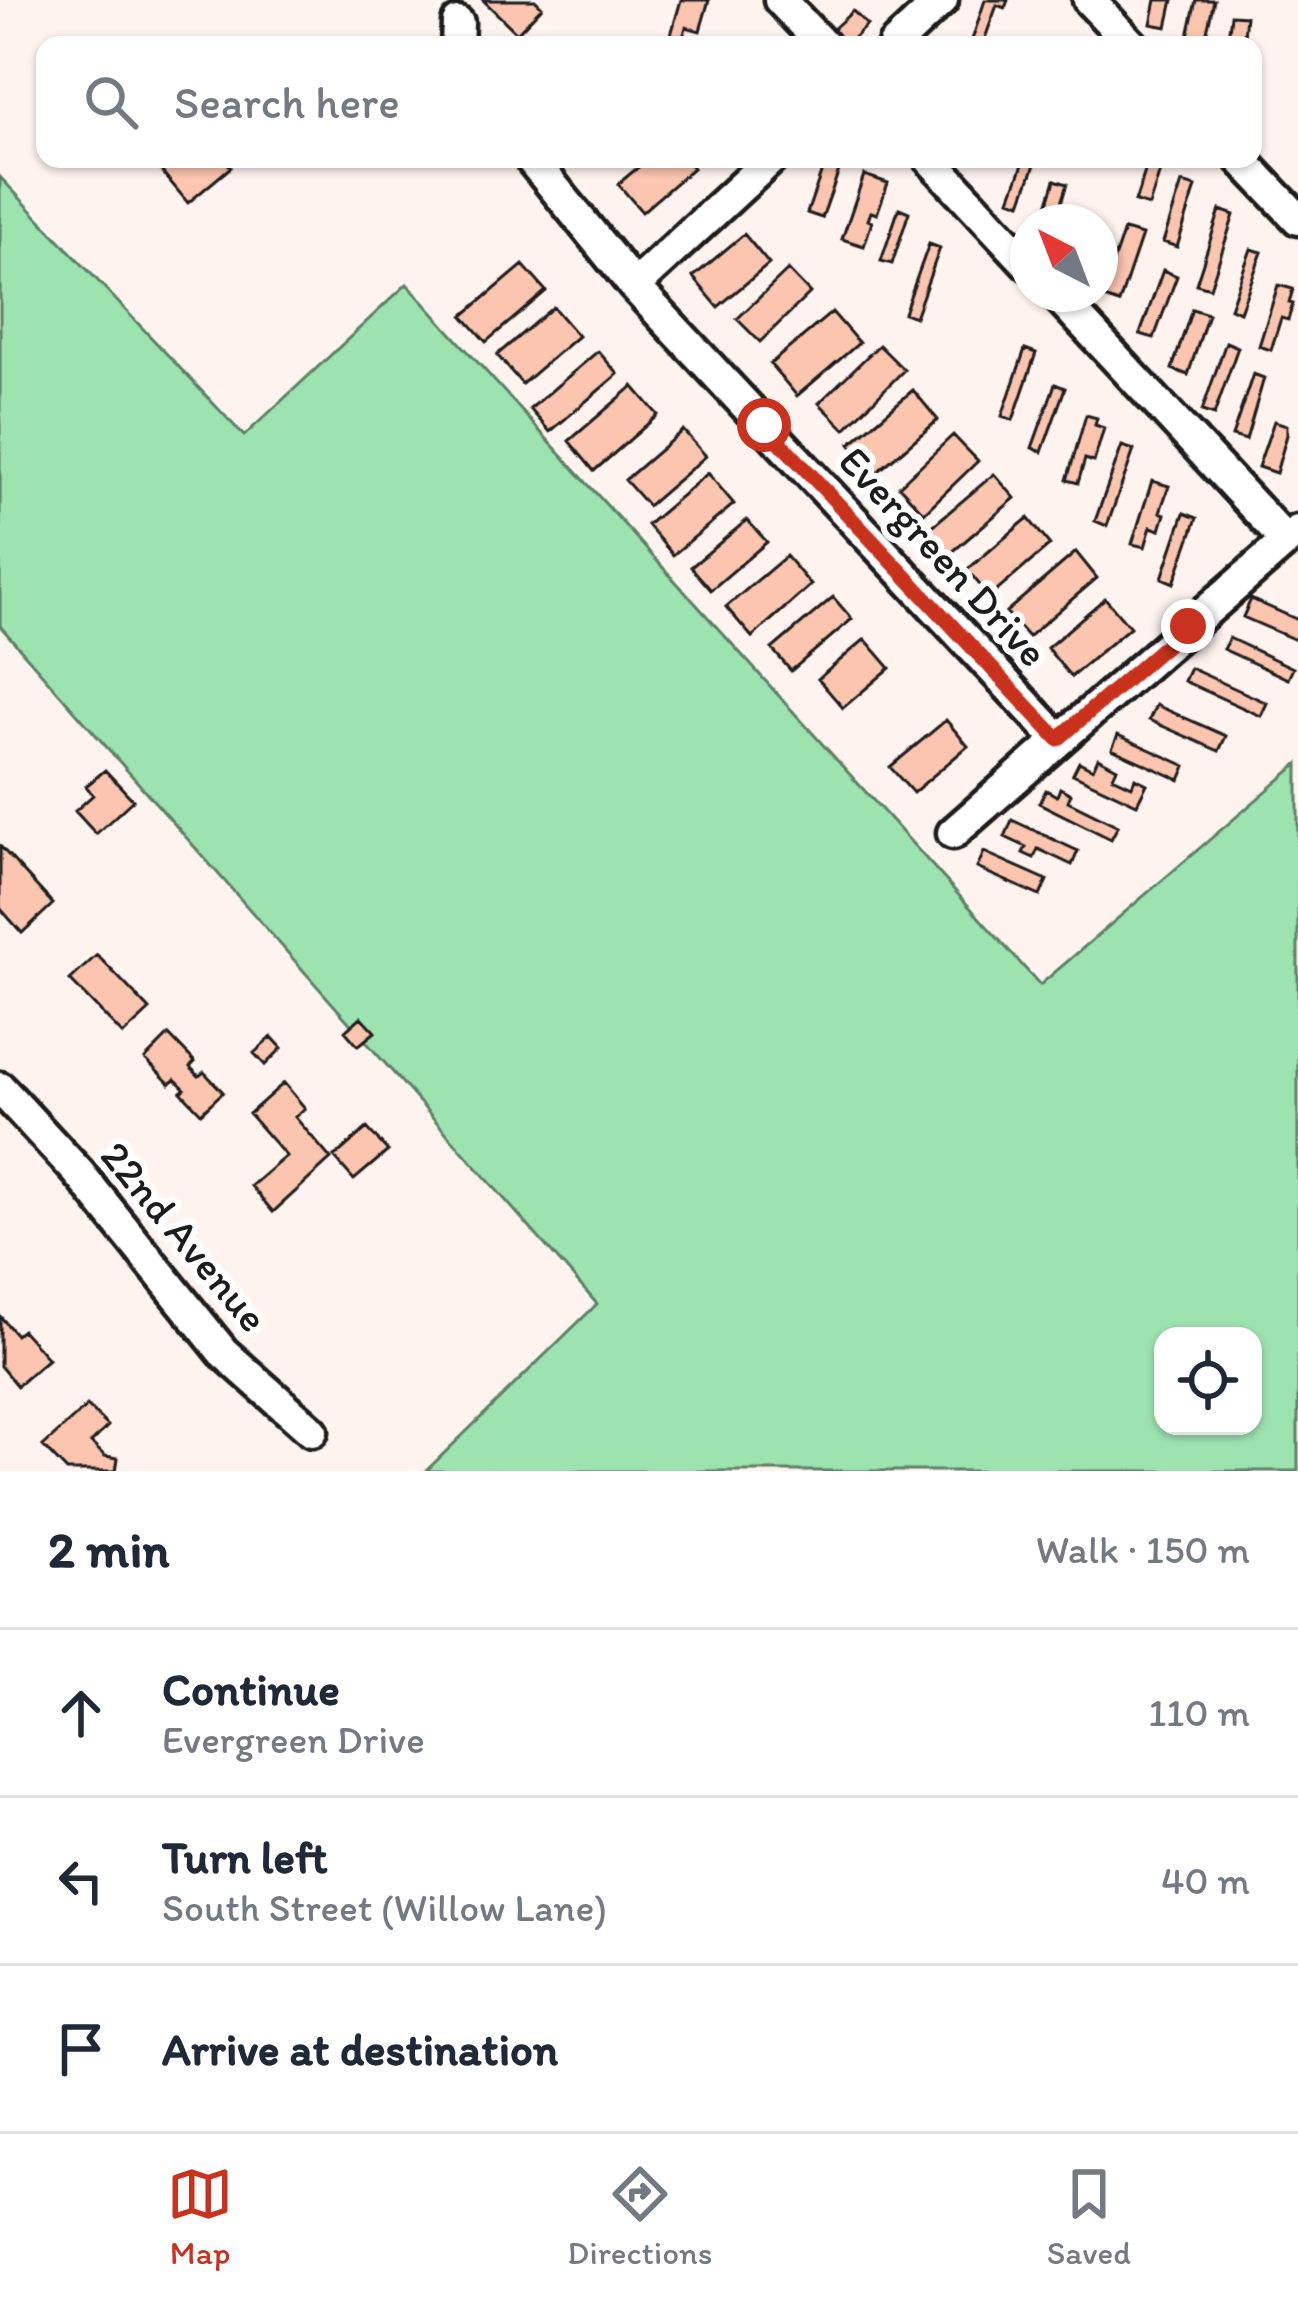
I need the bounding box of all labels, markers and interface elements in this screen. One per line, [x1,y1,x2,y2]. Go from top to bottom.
search box [36,36,1262,168]
icon: search [78,69,144,135]
text: Search here [174,75,400,129]
north arrow [1010,204,1118,312]
route start [737,398,791,452]
street label: Evergreen Drive [829,435,1059,677]
route end [1161,599,1215,653]
street label: 22nd Avenue [90,1131,279,1342]
map controls [1154,1327,1262,1435]
button: locate [1154,1327,1262,1435]
text: 2 min [48,1519,169,1580]
text: Walk · 150 m [1036,1526,1250,1573]
text: Continue [162,1662,340,1716]
icon: ahead [48,1680,114,1746]
text: 110 m [1148,1689,1250,1736]
text: Evergreen Drive [162,1716,425,1763]
text: Turn left [162,1830,328,1884]
icon: left [48,1848,114,1914]
text: 40 m [1161,1857,1250,1904]
text: South Street (Willow Lane) [162,1884,607,1931]
icon: arrive [48,2016,114,2082]
text: Arrive at destination [162,2022,558,2076]
tab: Map [167,2161,233,2272]
tab: Directions [567,2161,712,2272]
tab: Saved [1047,2161,1131,2272]

